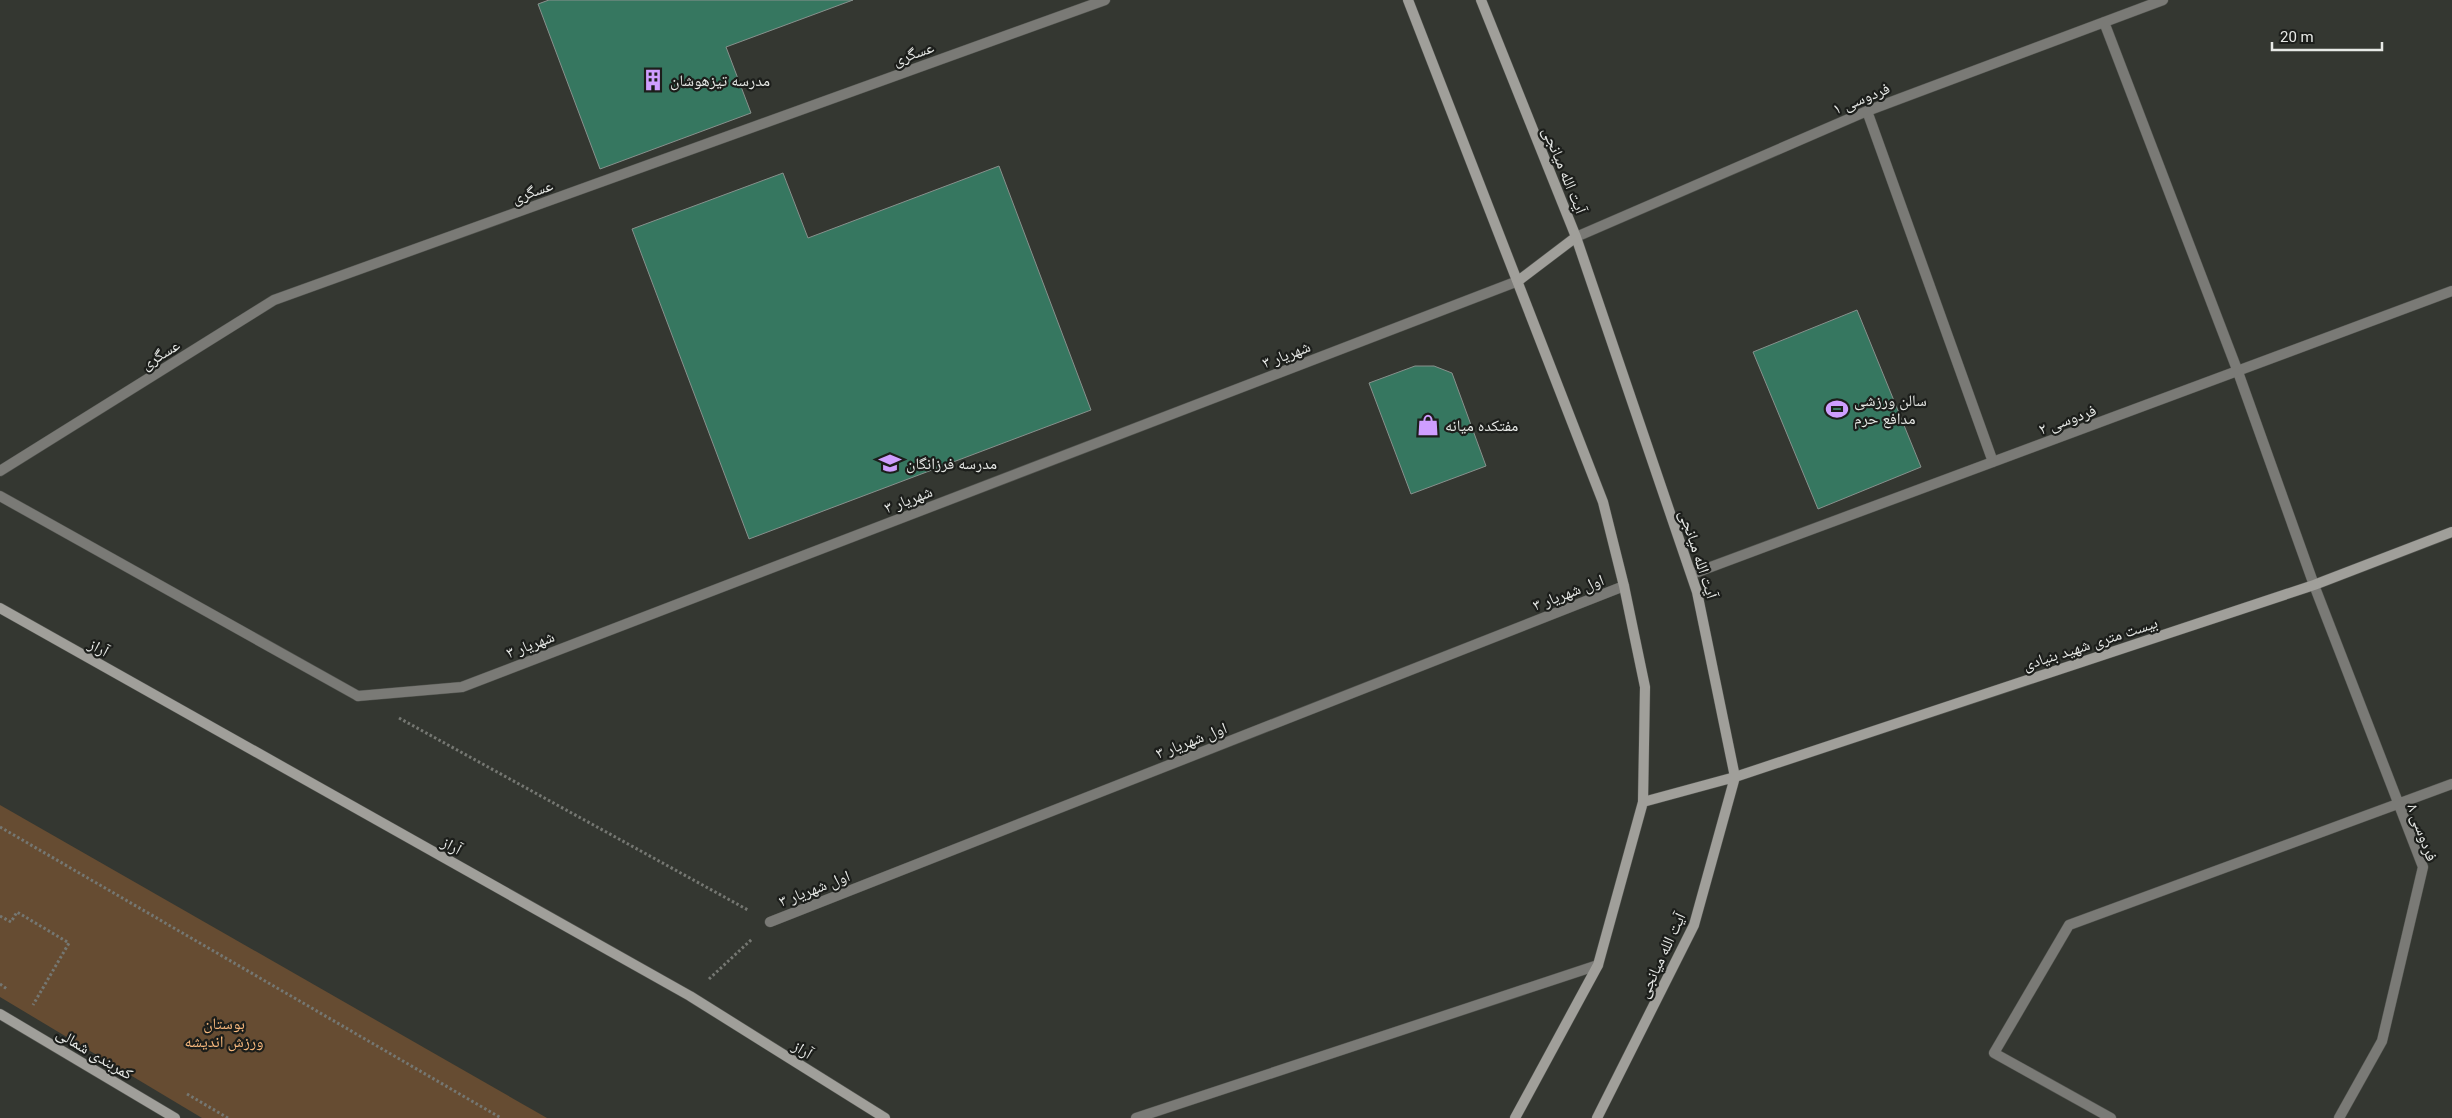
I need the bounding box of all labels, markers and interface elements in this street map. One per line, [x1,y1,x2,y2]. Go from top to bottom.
scale bar [2272,20,2382,52]
text: 20 m [2280,28,2314,46]
street label: عسگری [890,37,937,71]
building icon: مدرسه تیزهوشان [640,67,666,93]
place label: مدرسه تیزهوشان [670,71,770,91]
street label: فردوسی ۱ [1830,78,1893,119]
street label: آیت الله میانجی [1538,124,1591,218]
street label: عسگری [509,175,556,209]
street label: عسگری [137,335,184,375]
street label: شهریار ۳ [1259,337,1313,372]
place label: سالن ورزشی مدافع حرم [1854,391,1927,429]
sports icon: سالن ورزشی مدافع حرم [1824,396,1850,422]
street label: فردوسی ۲ [2036,400,2099,440]
shop icon: مفتکده میانه [1415,412,1441,438]
place label: مفتکده میانه [1445,416,1518,435]
school or university icon: مدرسه فرزانگان [877,450,903,476]
place label: مدرسه فرزانگان [906,454,997,474]
street label: شهریار ۳ [881,482,935,517]
street label: آیت الله میانجی [1674,508,1722,602]
street label: اول شهریار ۳ [1530,570,1607,616]
street label: بیست متری شهید بنیادی [2020,613,2160,675]
street label: شهریار ۳ [503,627,557,662]
street label: آراز [85,634,113,661]
street label: اول شهریار ۳ [1153,718,1230,764]
street label: فردوسی ۸ [2402,801,2442,864]
street label: آراز [438,832,466,859]
street label: اول شهریار ۳ [776,866,853,912]
street label: آیت الله میانجی [1633,909,1691,1001]
park label: بوستان ورزش اندیشه [184,1014,264,1052]
street label: کمربندی شمالی [53,1023,137,1085]
street label: آراز [788,1036,817,1063]

